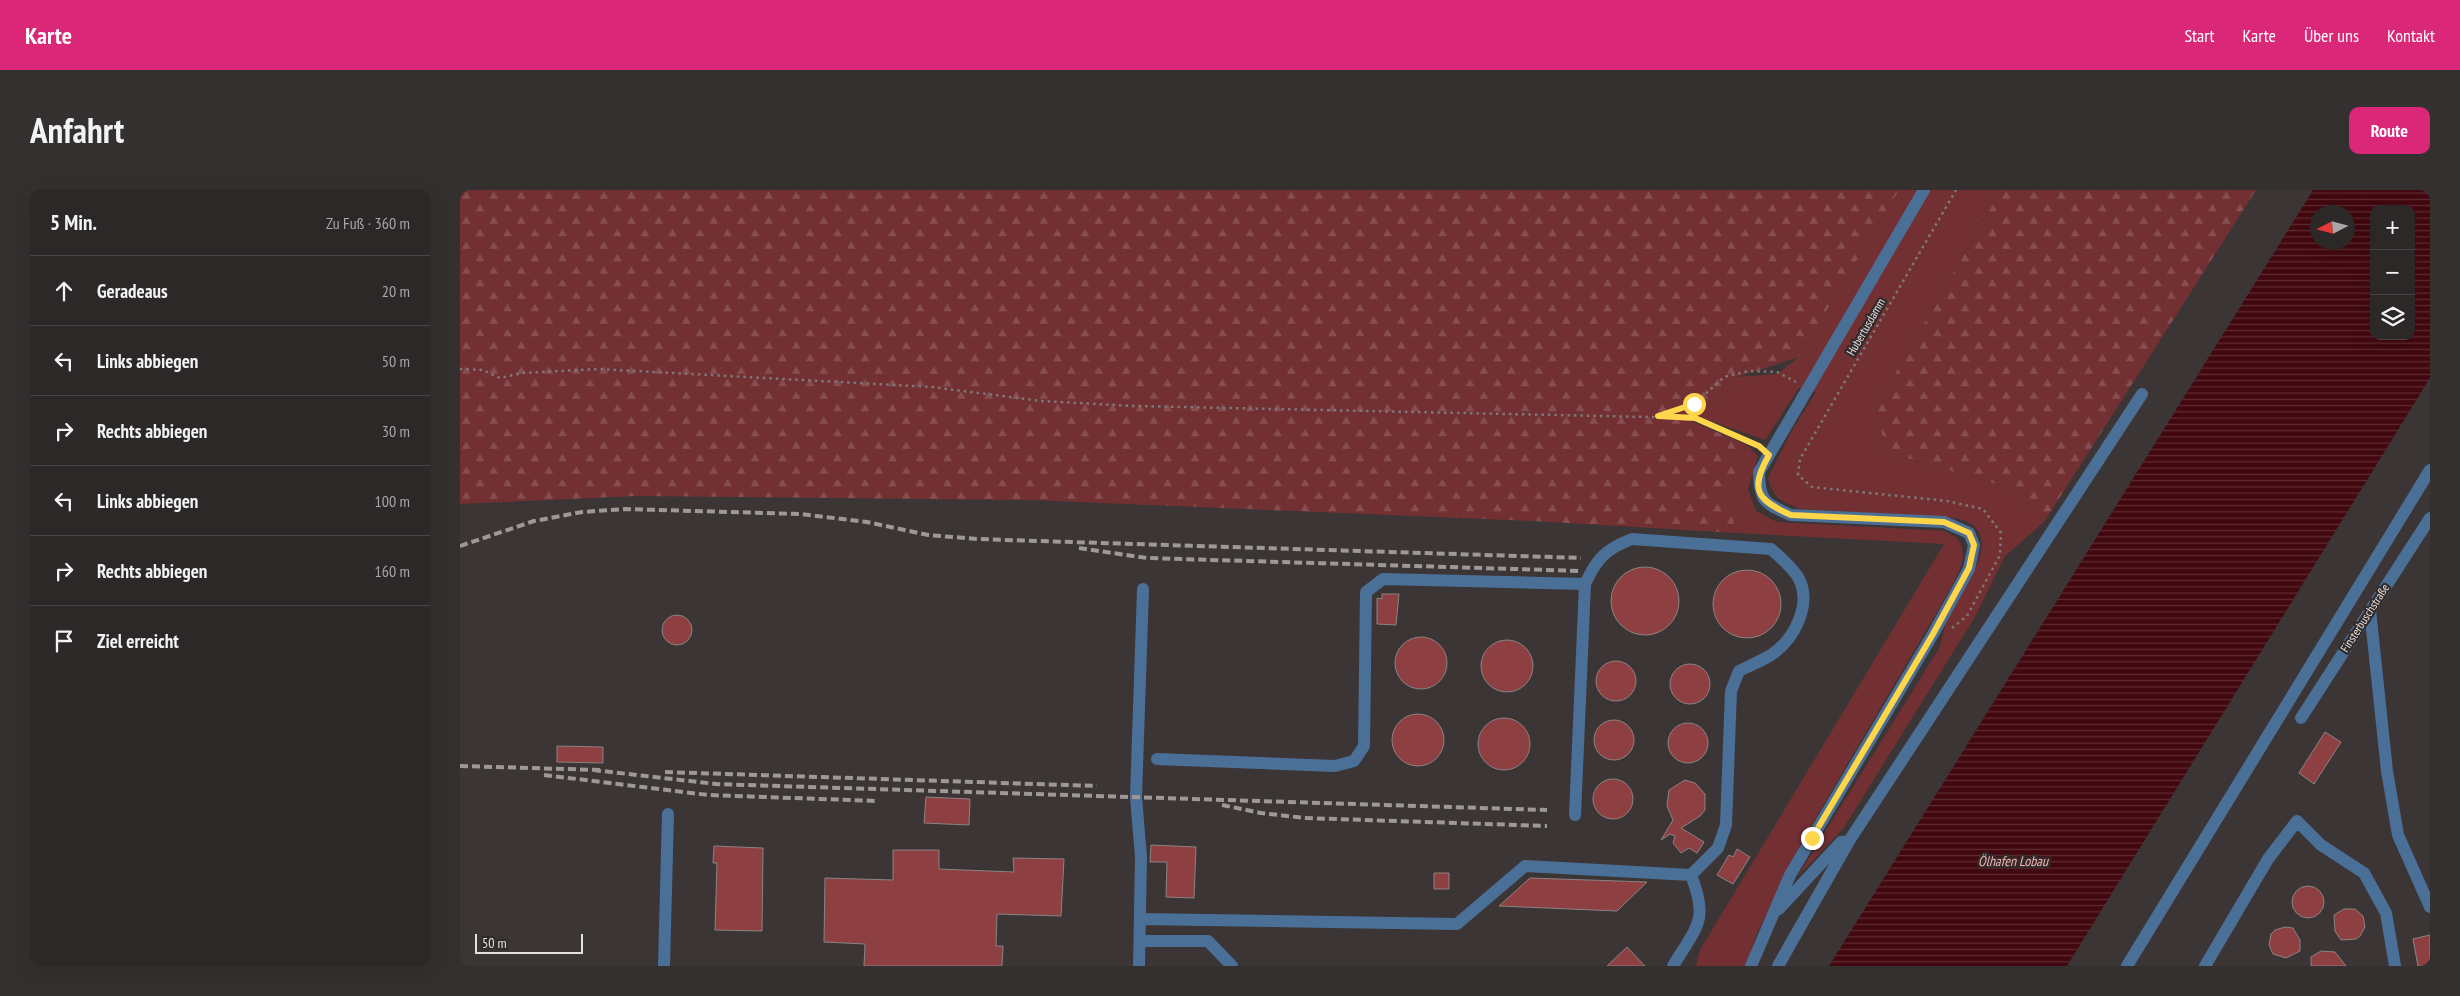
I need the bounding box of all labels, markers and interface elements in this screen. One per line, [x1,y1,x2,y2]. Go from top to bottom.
text: Karte [25,20,72,51]
text: Start [2184,24,2215,47]
text: Karte [2243,24,2276,47]
text: Über uns [2304,24,2359,47]
text: Kontakt [2387,24,2435,47]
text: Anfahrt [30,107,124,153]
button: Route [2349,107,2430,154]
north arrow [2310,205,2355,250]
map controls [2370,205,2415,340]
button: + [2370,205,2415,250]
text: 5 Min. [50,209,97,236]
text: Zu Fuß · 360 m [326,213,410,233]
button: − [2370,250,2415,295]
icon: ahead [50,277,78,305]
text: Geradeaus [97,279,168,303]
text: 20 m [382,281,410,301]
street label: Hubertusdamm [1843,295,1888,358]
button: layers [2370,295,2415,340]
icon: left [50,347,78,375]
text: Links abbiegen [97,349,198,373]
text: 50 m [382,351,410,371]
route start [1683,393,1706,416]
icon: right [50,417,78,445]
text: Rechts abbiegen [97,419,207,443]
text: 30 m [382,421,410,441]
icon: left [50,487,78,515]
text: Links abbiegen [97,489,198,513]
text: 100 m [375,491,410,511]
icon: right [50,557,78,585]
text: Rechts abbiegen [97,559,207,583]
text: 160 m [375,561,410,581]
street label: Finsterbuschstraße [2337,581,2392,655]
icon: arrive [50,627,78,655]
text: Ziel erreicht [97,629,179,653]
route end [1801,827,1824,850]
water label: Ölhafen Lobau [1978,852,2049,870]
scale bar [475,931,582,954]
text: 50 m [482,934,507,952]

